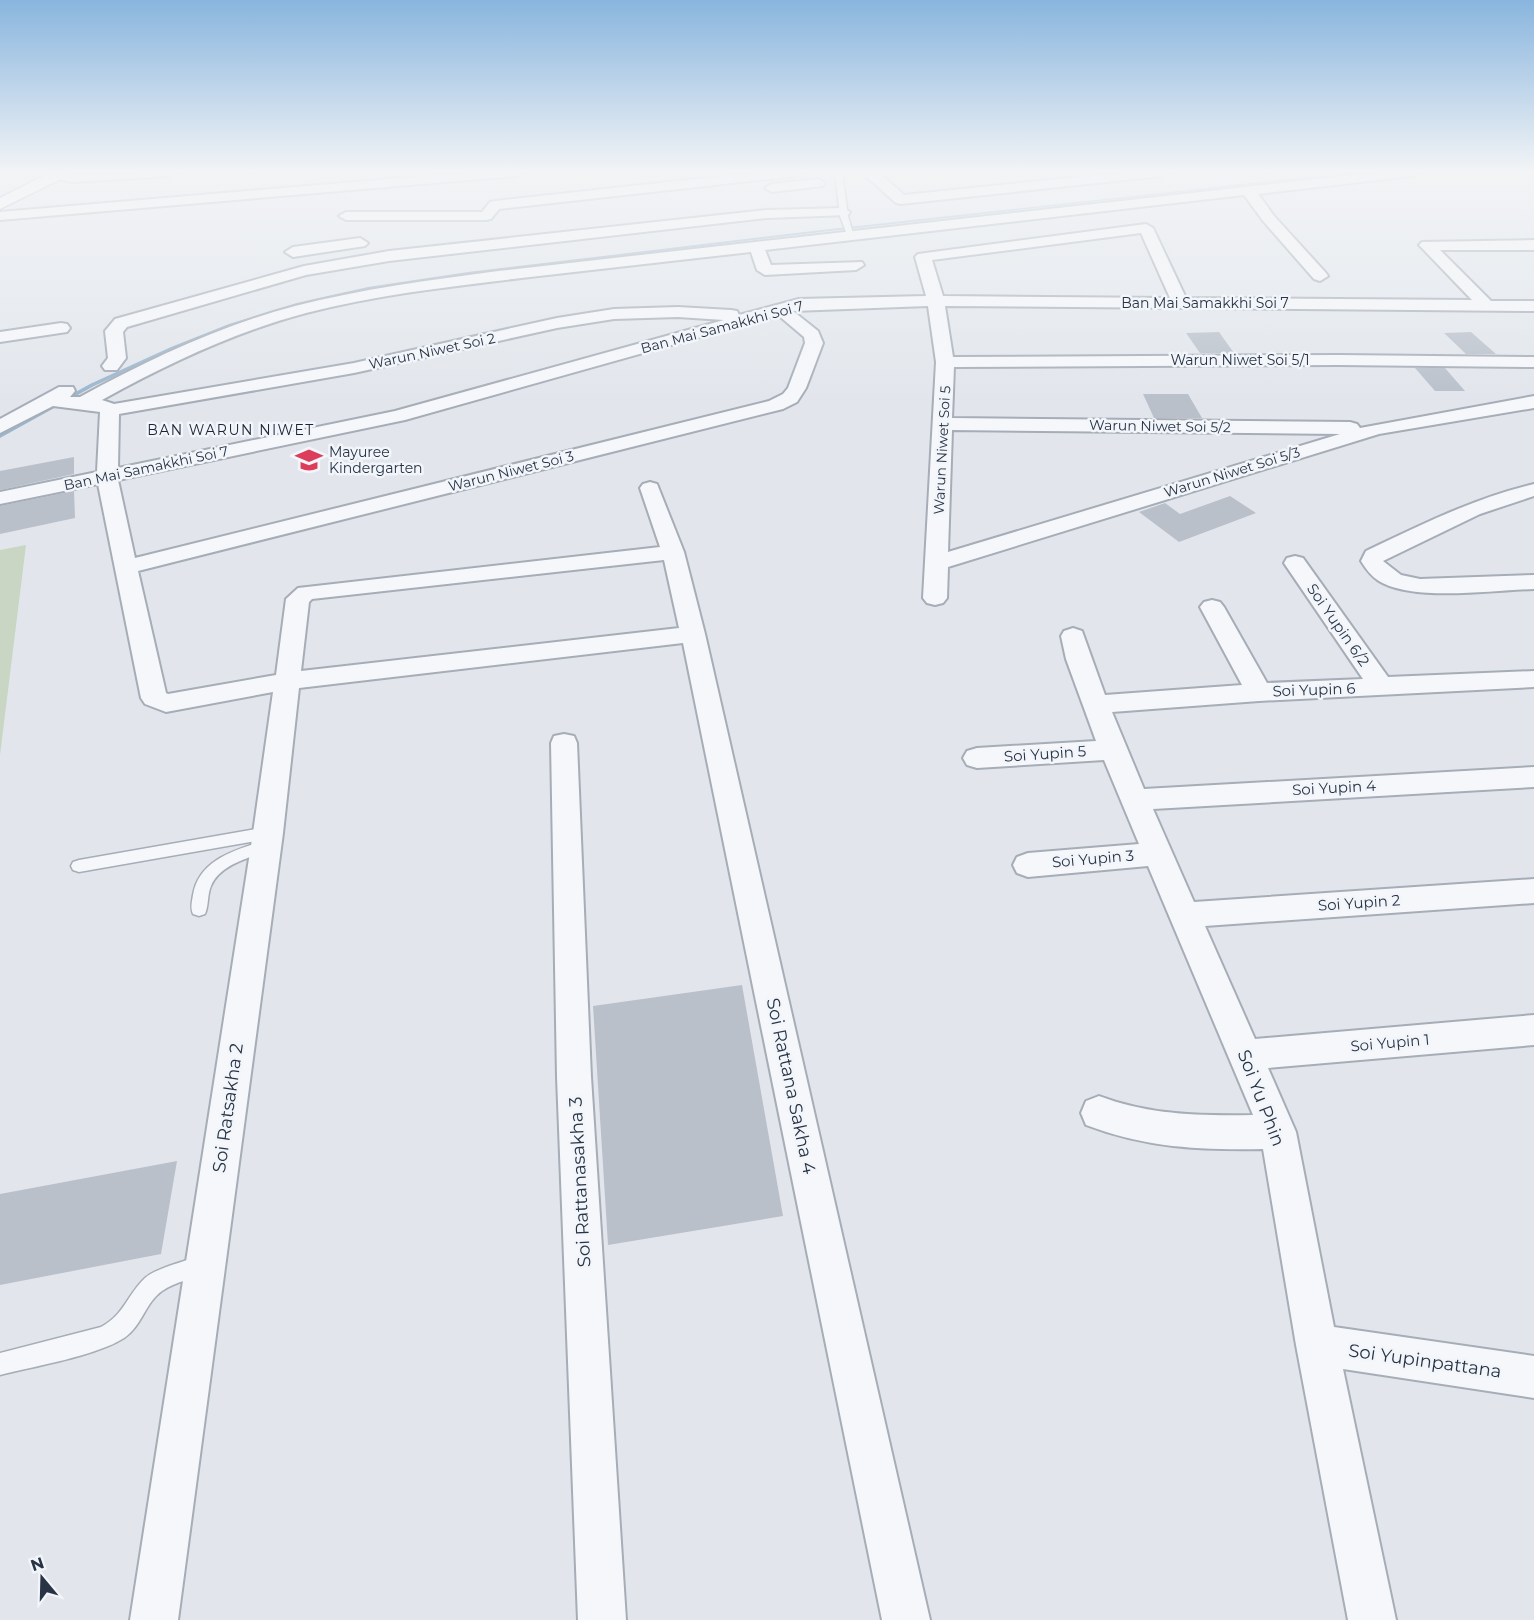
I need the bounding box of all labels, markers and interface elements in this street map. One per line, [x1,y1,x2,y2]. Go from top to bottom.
street label: Ban Mai Samakkhi Soi 7 [1121,294,1289,312]
street label: Ban Mai Samakkhi Soi 7 [639,297,805,357]
street label: Warun Niwet Soi 2 [367,329,497,373]
street label: Warun Niwet Soi 5/1 [1170,351,1310,369]
street label: Warun Niwet Soi 5 [930,385,954,515]
street label: Warun Niwet Soi 5/2 [1089,416,1231,436]
district label: BAN WARUN NIWET [147,421,315,439]
street label: Ban Mai Samakkhi Soi 7 [62,442,230,494]
place label: Mayuree Kindergarten [329,443,423,477]
street label: Warun Niwet Soi 5/3 [1162,443,1302,501]
school or university icon: Mayuree Kindergarten [294,445,324,475]
street label: Warun Niwet Soi 3 [446,447,576,495]
street label: Soi Yupin 6/2 [1303,580,1374,670]
street label: Soi Yupin 6 [1272,679,1356,700]
street label: Soi Yupin 5 [1003,741,1087,766]
street label: Soi Yupin 4 [1292,776,1376,799]
street label: Soi Yupin 3 [1051,845,1135,872]
street label: Soi Yupin 2 [1317,890,1401,915]
street label: Soi Rattana Sakha 4 [762,996,820,1176]
street label: Soi Yupin 1 [1350,1030,1430,1055]
street label: Soi Ratsakha 2 [208,1042,248,1174]
street label: Soi Yu Phin [1233,1047,1289,1149]
street label: Soi Rattanasakha 3 [565,1096,595,1268]
street label: Soi Yupinpattana [1347,1339,1503,1383]
north arrow [12,1548,72,1608]
text: N [28,1553,46,1575]

